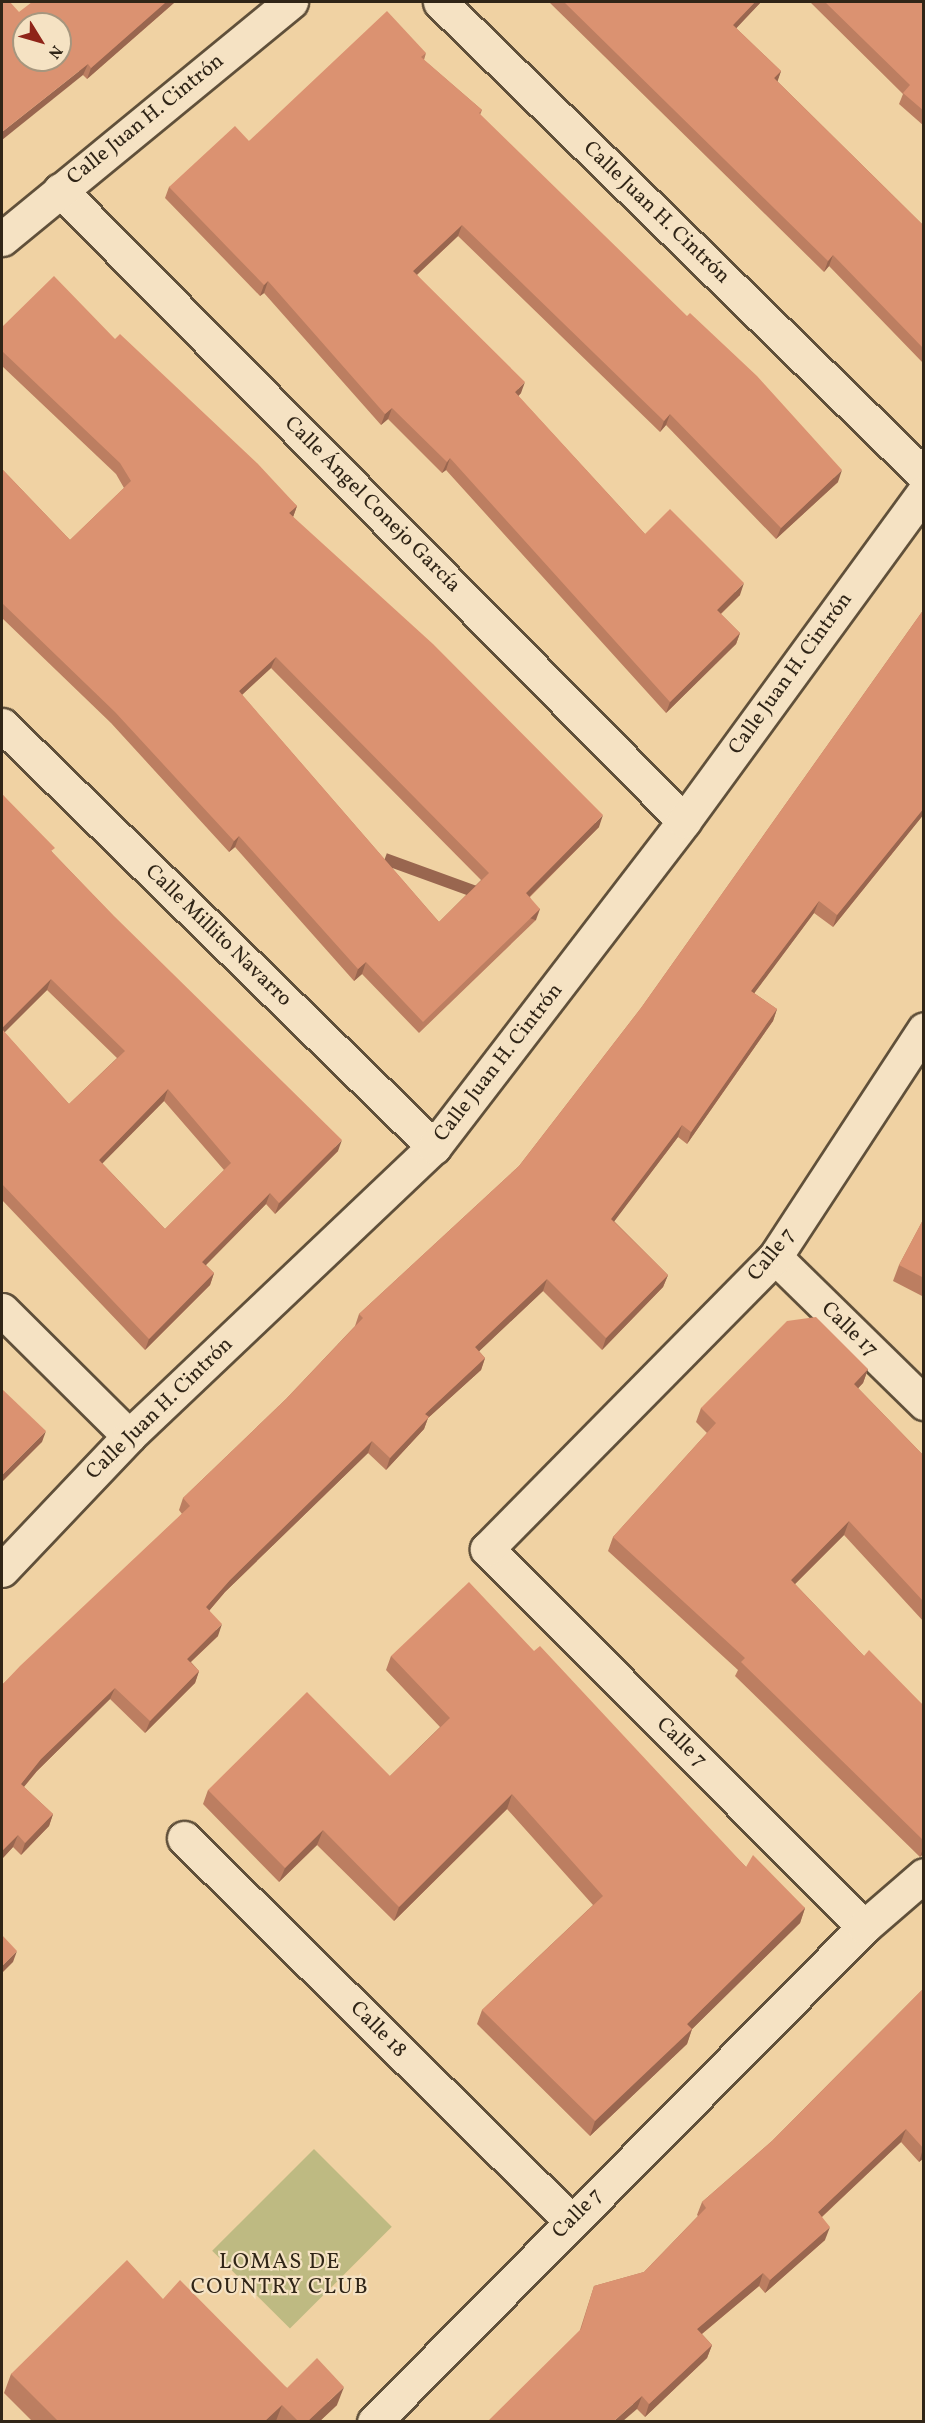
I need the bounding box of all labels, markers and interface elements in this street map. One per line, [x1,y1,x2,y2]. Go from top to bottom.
north arrow [12,12,72,72]
text: N [42,40,67,63]
street label: Calle Juan H. Cintrón [63,49,229,191]
street label: Calle Juan H. Cintrón [577,136,735,290]
street label: Calle Ángel Conejo García [279,412,465,598]
street label: Calle Juan H. Cintrón [724,588,858,760]
street label: Calle Millito Navarro [140,860,296,1012]
street label: Calle Juan H. Cintrón [429,979,569,1147]
street label: Calle 7 [743,1223,801,1287]
street label: Calle 17 [815,1297,883,1363]
street label: Calle Juan H. Cintrón [81,1332,239,1486]
street label: Calle 7 [650,1712,712,1774]
street label: Calle 18 [344,1996,412,2064]
street label: Calle 7 [547,2183,609,2245]
district label: LOMAS DE COUNTRY CLUB [191,2249,369,2300]

